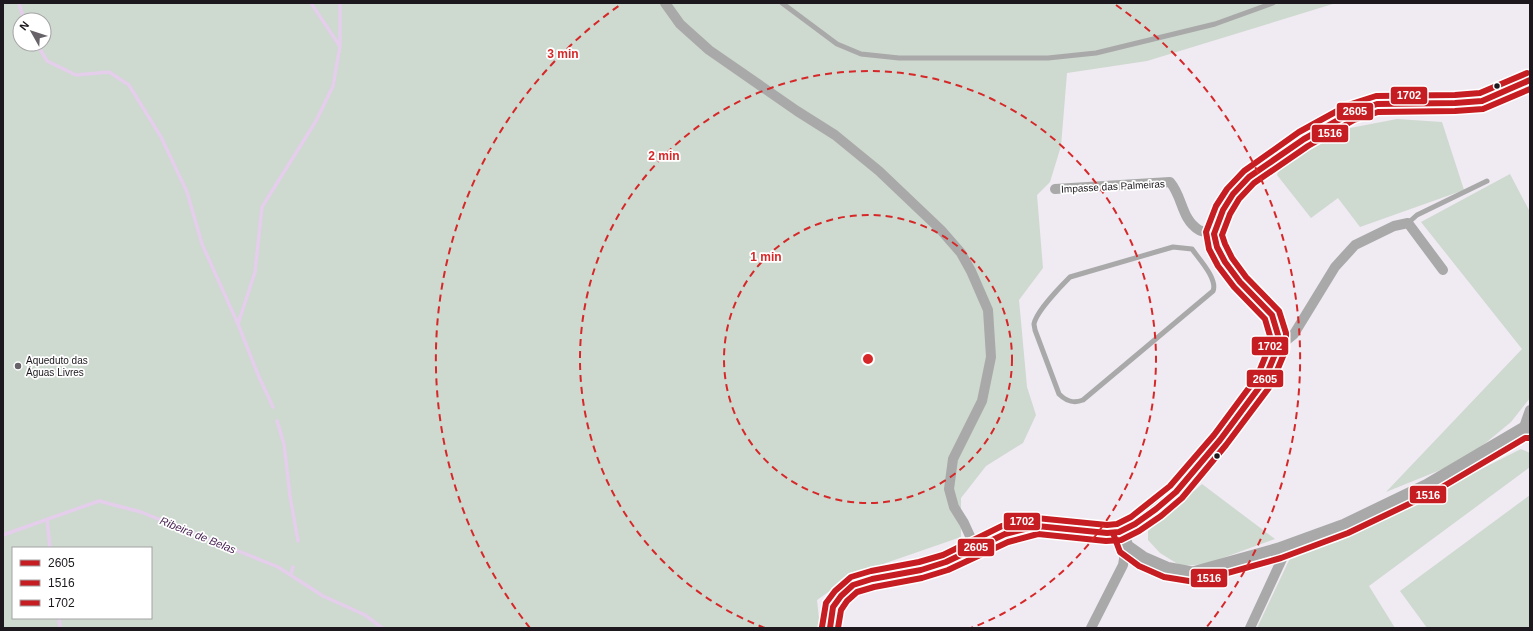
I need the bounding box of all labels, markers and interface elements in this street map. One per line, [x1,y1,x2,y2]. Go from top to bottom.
north arrow [12,12,52,52]
text: N [17,19,31,33]
text: 3 min [547,47,579,61]
unlabelled marker [1492,81,1502,91]
line badge: 1702 [1390,86,1428,105]
text: 1702 [1397,89,1421,101]
line badge: 2605 [1336,102,1374,121]
text: 2605 [1343,105,1367,117]
line badge: 1516 [1311,124,1349,143]
text: 1516 [1318,127,1342,139]
text: 2 min [648,149,680,163]
street label: Impasse das Palmeiras [1061,178,1165,195]
text: 1 min [750,250,782,264]
line badge: 1702 [1251,336,1289,356]
text: 1702 [1258,340,1282,352]
centre of rings [861,352,875,366]
place label: Aqueduto das Águas Livres [26,355,88,378]
marker: Aqueduto das Águas Livres [13,361,23,371]
line badge: 2605 [1246,369,1284,388]
text: 2605 [1253,373,1277,385]
unlabelled marker [1212,451,1222,461]
line badge: 1516 [1409,485,1447,504]
text: 1516 [1416,489,1440,501]
line badge: 1702 [1003,512,1041,531]
water label: Ribeira de Belas [158,514,238,556]
text: 1702 [1010,515,1034,527]
line badge: 2605 [957,538,995,557]
text: 2605 [964,541,988,553]
legend [12,547,152,619]
text: 2605 [48,556,75,570]
line badge: 1516 [1190,568,1228,588]
text: 1516 [1197,572,1221,584]
text: 1516 [48,576,75,590]
text: 1702 [48,596,75,610]

